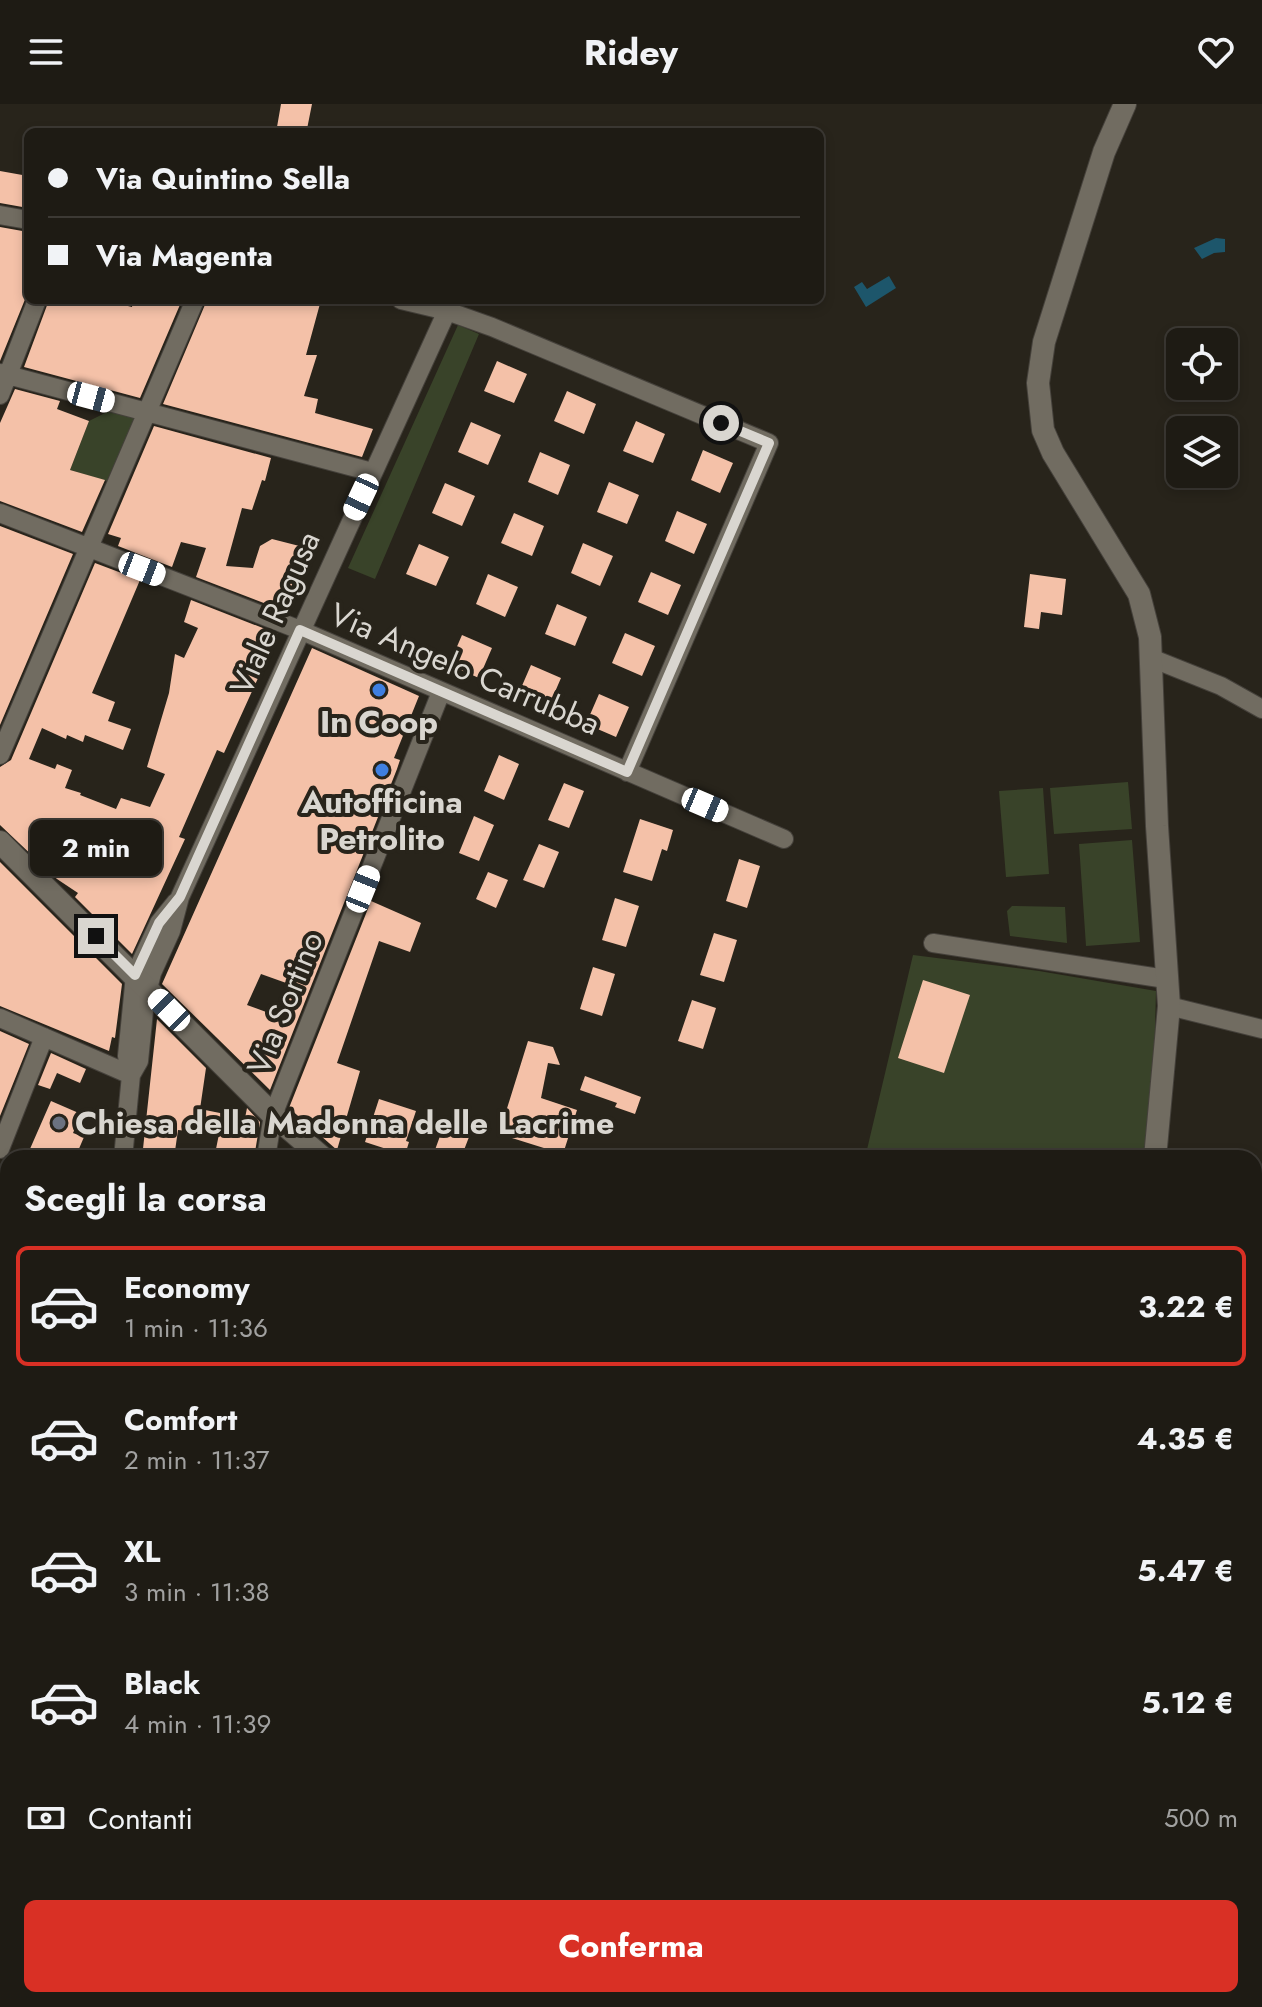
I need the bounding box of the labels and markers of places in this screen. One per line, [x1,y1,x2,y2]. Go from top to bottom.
marker: In Coop [370,681,388,699]
place label: In Coop [320,699,438,745]
marker: Autofficina Petrolito [373,761,391,779]
place label: Autofficina Petrolito [300,779,463,862]
place label: Chiesa della Madonna delle Lacrime [75,1100,614,1146]
marker: Chiesa della Madonna delle Lacrime [50,1114,68,1132]

